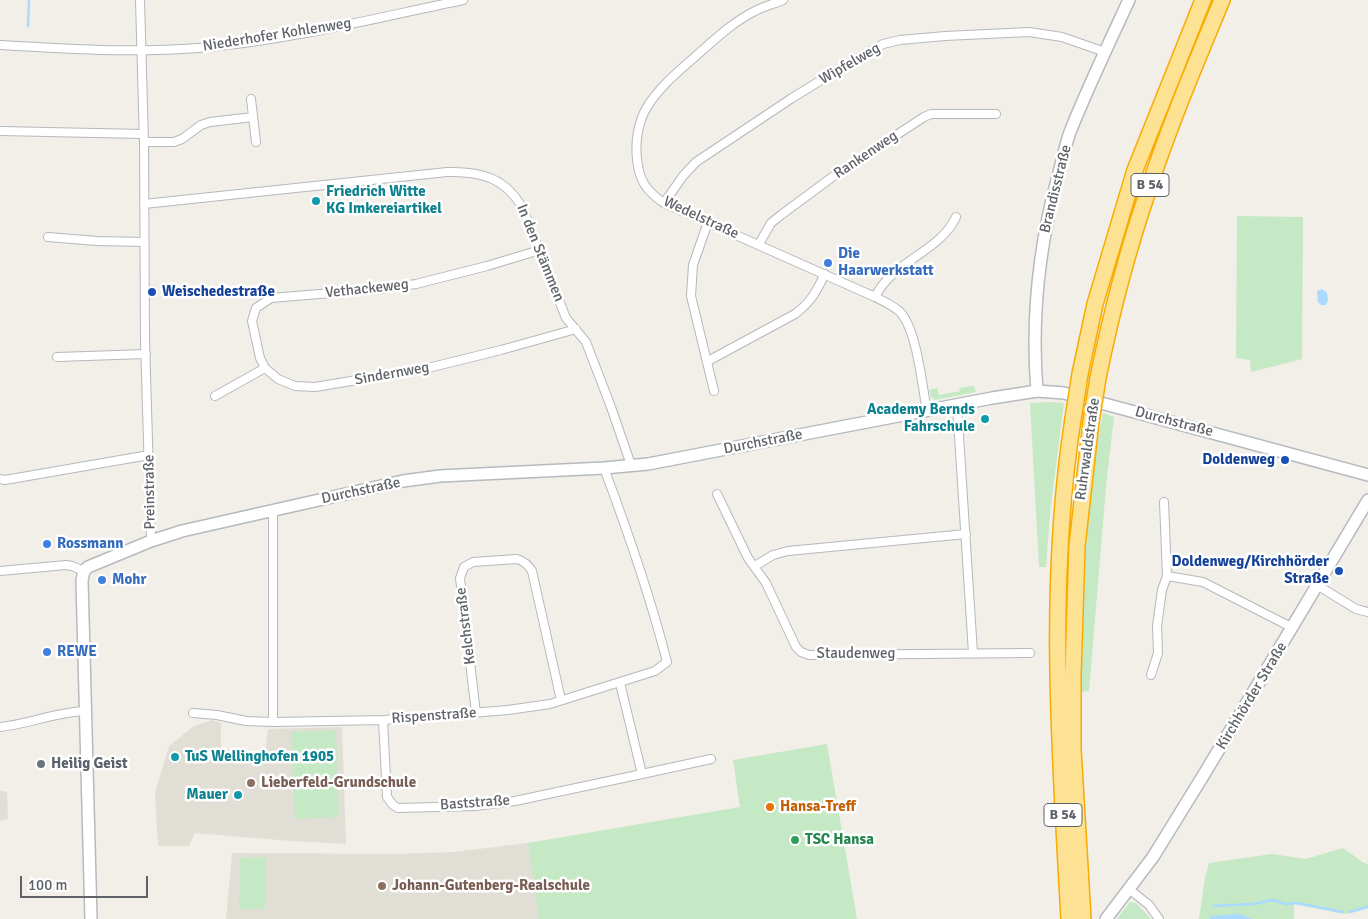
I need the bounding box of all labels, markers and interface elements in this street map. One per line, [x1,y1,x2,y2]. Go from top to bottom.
street label: Niederhofer Kohlenweg [201,14,353,56]
street label: Wipfelweg [816,39,884,89]
street label: Rankenweg [831,127,901,183]
street label: Brandisstraße [1036,143,1076,235]
road number: B 54 [1131,174,1169,196]
place label: Friedrich Witte KG Imkereiartikel [326,183,442,218]
street label: Wedelstraße [660,193,742,243]
marker: Friedrich Witte KG Imkereiartikel [310,195,322,207]
street label: In den Stämmen [512,202,568,304]
place label: Die Haarwerkstatt [838,245,934,280]
marker: Die Haarwerkstatt [822,257,834,269]
street label: Vethackeweg [324,276,410,302]
place label: Weischedestraße [162,283,275,301]
marker: Weischedestraße [146,286,158,298]
street label: Sindernweg [353,359,431,389]
street label: Ruhrwaldstraße [1072,397,1104,501]
place label: Academy Bernds Fahrschule [867,401,975,436]
street label: Durchstraße [1133,403,1215,441]
marker: Academy Bernds Fahrschule [979,413,991,425]
street label: Durchstraße [722,426,804,458]
place label: Doldenweg [1202,451,1275,469]
street label: Preinstraße [140,454,160,530]
marker: Doldenweg [1279,454,1291,466]
street label: Durchstraße [320,474,402,508]
place label: Rossmann [57,535,123,553]
marker: Rossmann [41,538,53,550]
place label: Doldenweg/Kirchhörder Straße [1171,553,1329,588]
marker: Doldenweg/Kirchhörder Straße [1333,565,1345,577]
place label: Mohr [112,571,146,589]
marker: Mohr [96,574,108,586]
street label: Kelchstraße [452,586,480,666]
street label: Kirchhörder Straße [1213,639,1291,753]
place label: REWE [57,643,97,661]
street label: Staudenweg [817,645,895,663]
marker: REWE [41,646,53,658]
street label: Rispenstraße [391,704,477,728]
place label: TuS Wellinghofen 1905 [185,748,334,766]
marker: TuS Wellinghofen 1905 [169,751,181,763]
place label: Heilig Geist [51,755,128,773]
marker: Heilig Geist [35,758,47,770]
place label: Lieberfeld-Grundschule [261,774,416,792]
marker: Lieberfeld-Grundschule [245,777,257,789]
place label: Mauer [186,786,228,804]
marker: Mauer [232,789,244,801]
street label: Baststraße [439,792,511,814]
place label: Hansa-Treff [780,798,856,816]
marker: Hansa-Treff [764,801,776,813]
road number: B 54 [1044,804,1082,826]
place label: TSC Hansa [805,831,874,849]
marker: TSC Hansa [789,834,801,846]
scale bar [22,866,150,898]
text: 100 m [28,876,68,894]
place label: Johann-Gutenberg-Realschule [392,877,590,895]
marker: Johann-Gutenberg-Realschule [376,880,388,892]

